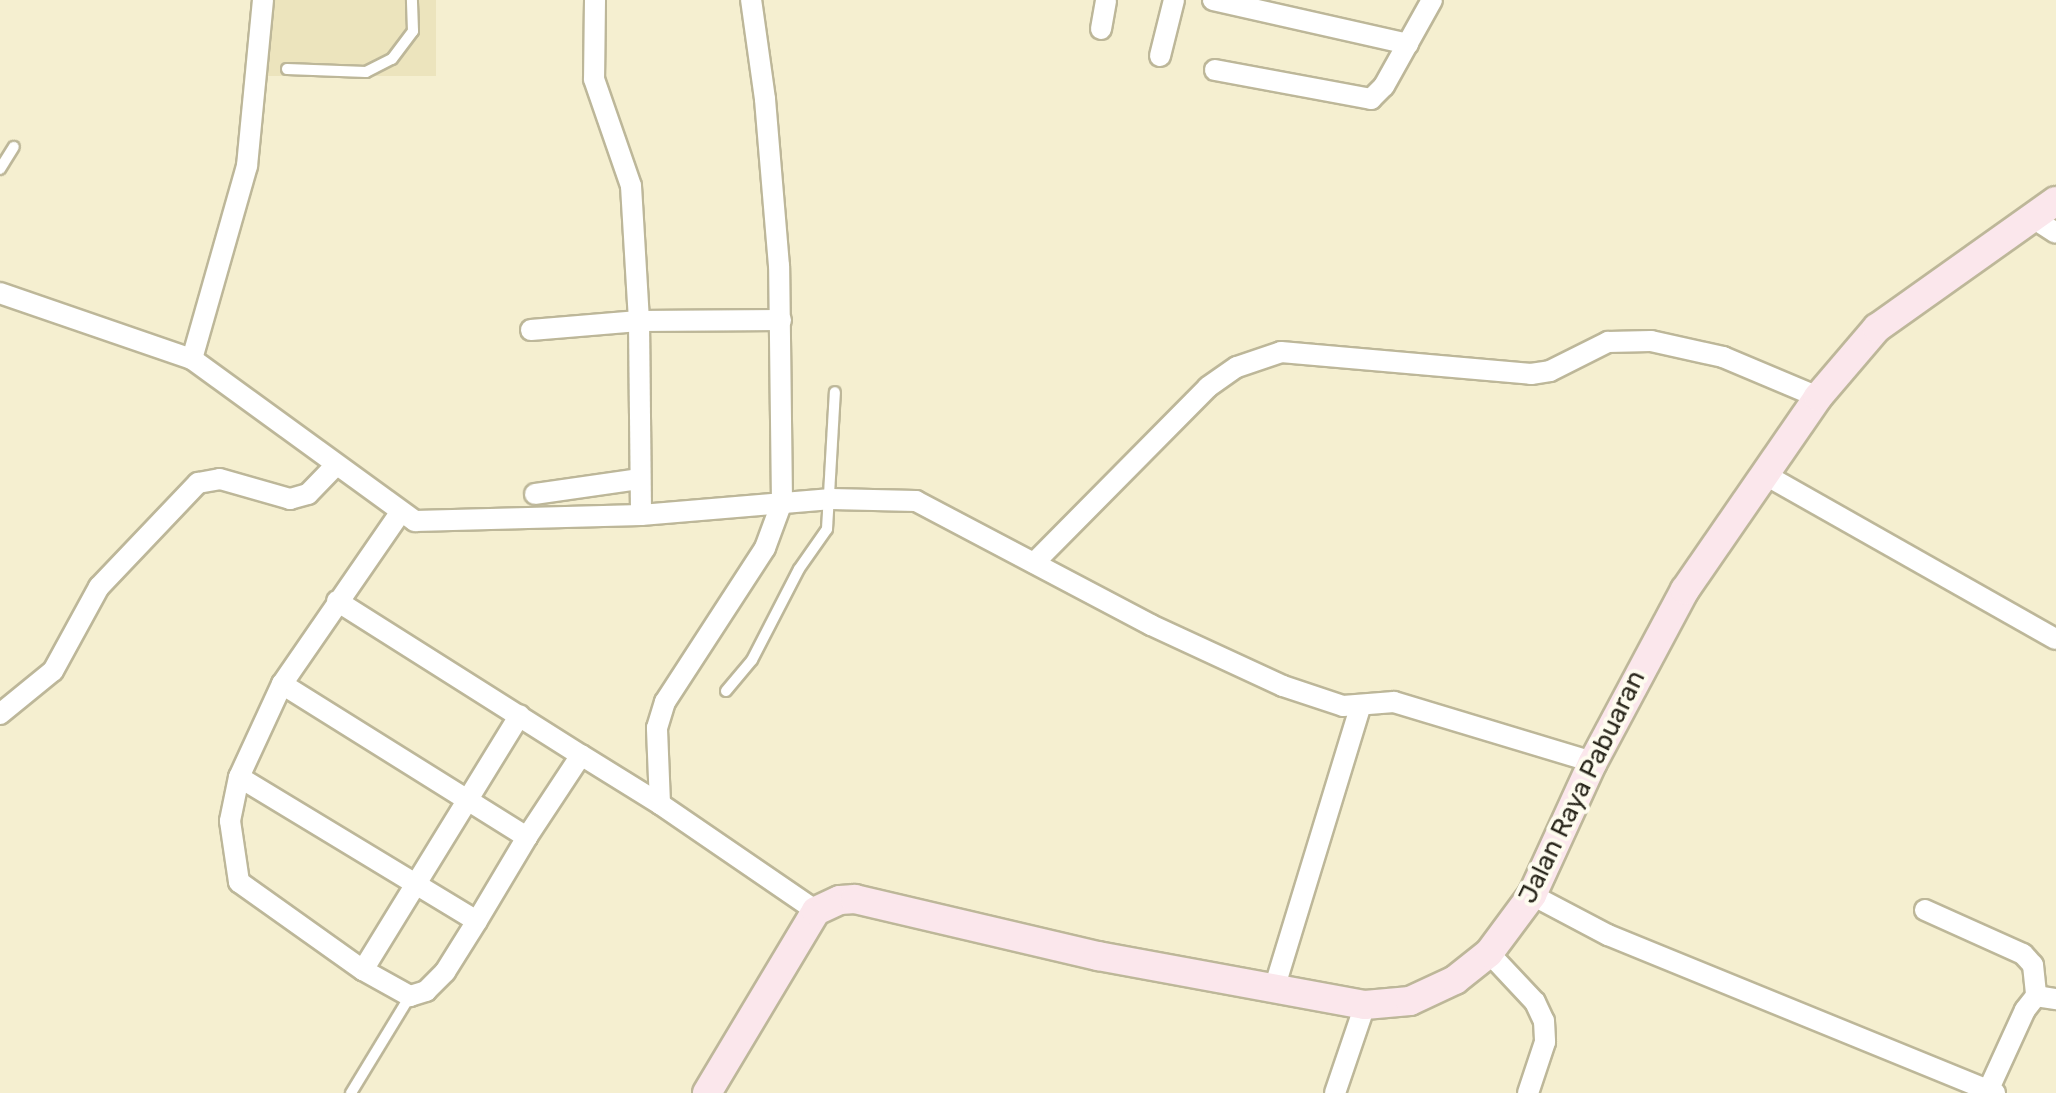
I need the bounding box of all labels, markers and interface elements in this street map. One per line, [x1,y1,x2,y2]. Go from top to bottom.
street label: Jalan Raya Pabuaran [1512,665,1652,909]

